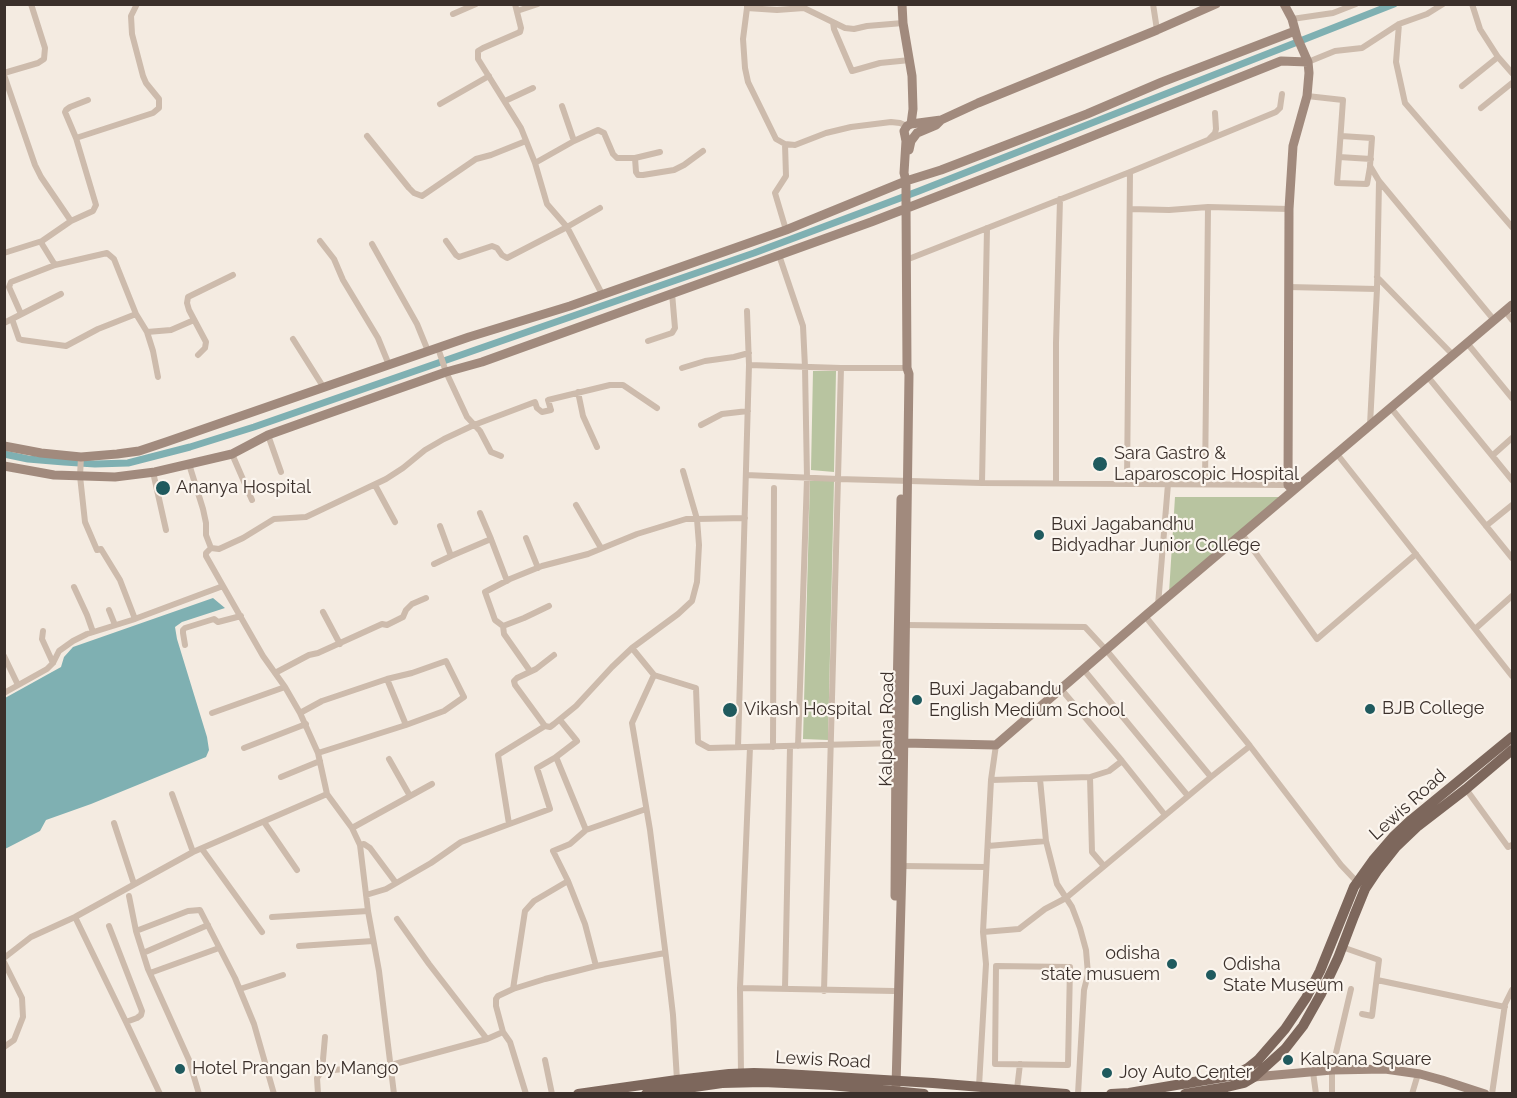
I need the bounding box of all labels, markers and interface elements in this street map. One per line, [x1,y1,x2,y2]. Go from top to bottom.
place label: Sara Gastro & Laparoscopic Hospital [1114,443,1299,486]
marker: Sara Gastro & Laparoscopic Hospital [1091,455,1109,473]
place label: Ananya Hospital [176,477,311,499]
marker: Ananya Hospital [154,479,172,497]
place label: Buxi Jagabandhu Bidyadhar Junior College [1051,514,1260,556]
marker: Buxi Jagabandhu Bidyadhar Junior College [1032,528,1046,542]
street label: Kalpana Road [875,671,899,787]
place label: Buxi Jagabandu English Medium School [929,679,1125,722]
marker: Buxi Jagabandu English Medium School [910,693,924,707]
place label: BJB College [1382,698,1484,720]
place label: Vikash Hospital [744,699,872,721]
marker: Vikash Hospital [721,701,739,719]
marker: BJB College [1363,702,1377,716]
street label: Lewis Road [1365,765,1451,845]
place label: odisha state musuem [1041,943,1160,986]
place label: Odisha State Museum [1223,954,1344,996]
marker: odisha state musuem [1165,957,1179,971]
marker: Odisha State Museum [1204,968,1218,982]
street label: Lewis Road [775,1047,871,1073]
place label: Kalpana Square [1300,1049,1431,1071]
marker: Kalpana Square [1281,1053,1295,1067]
place label: Hotel Prangan by Mango [192,1058,398,1080]
marker: Hotel Prangan by Mango [173,1062,187,1076]
place label: Joy Auto Center [1119,1062,1252,1084]
marker: Joy Auto Center [1100,1066,1114,1080]

